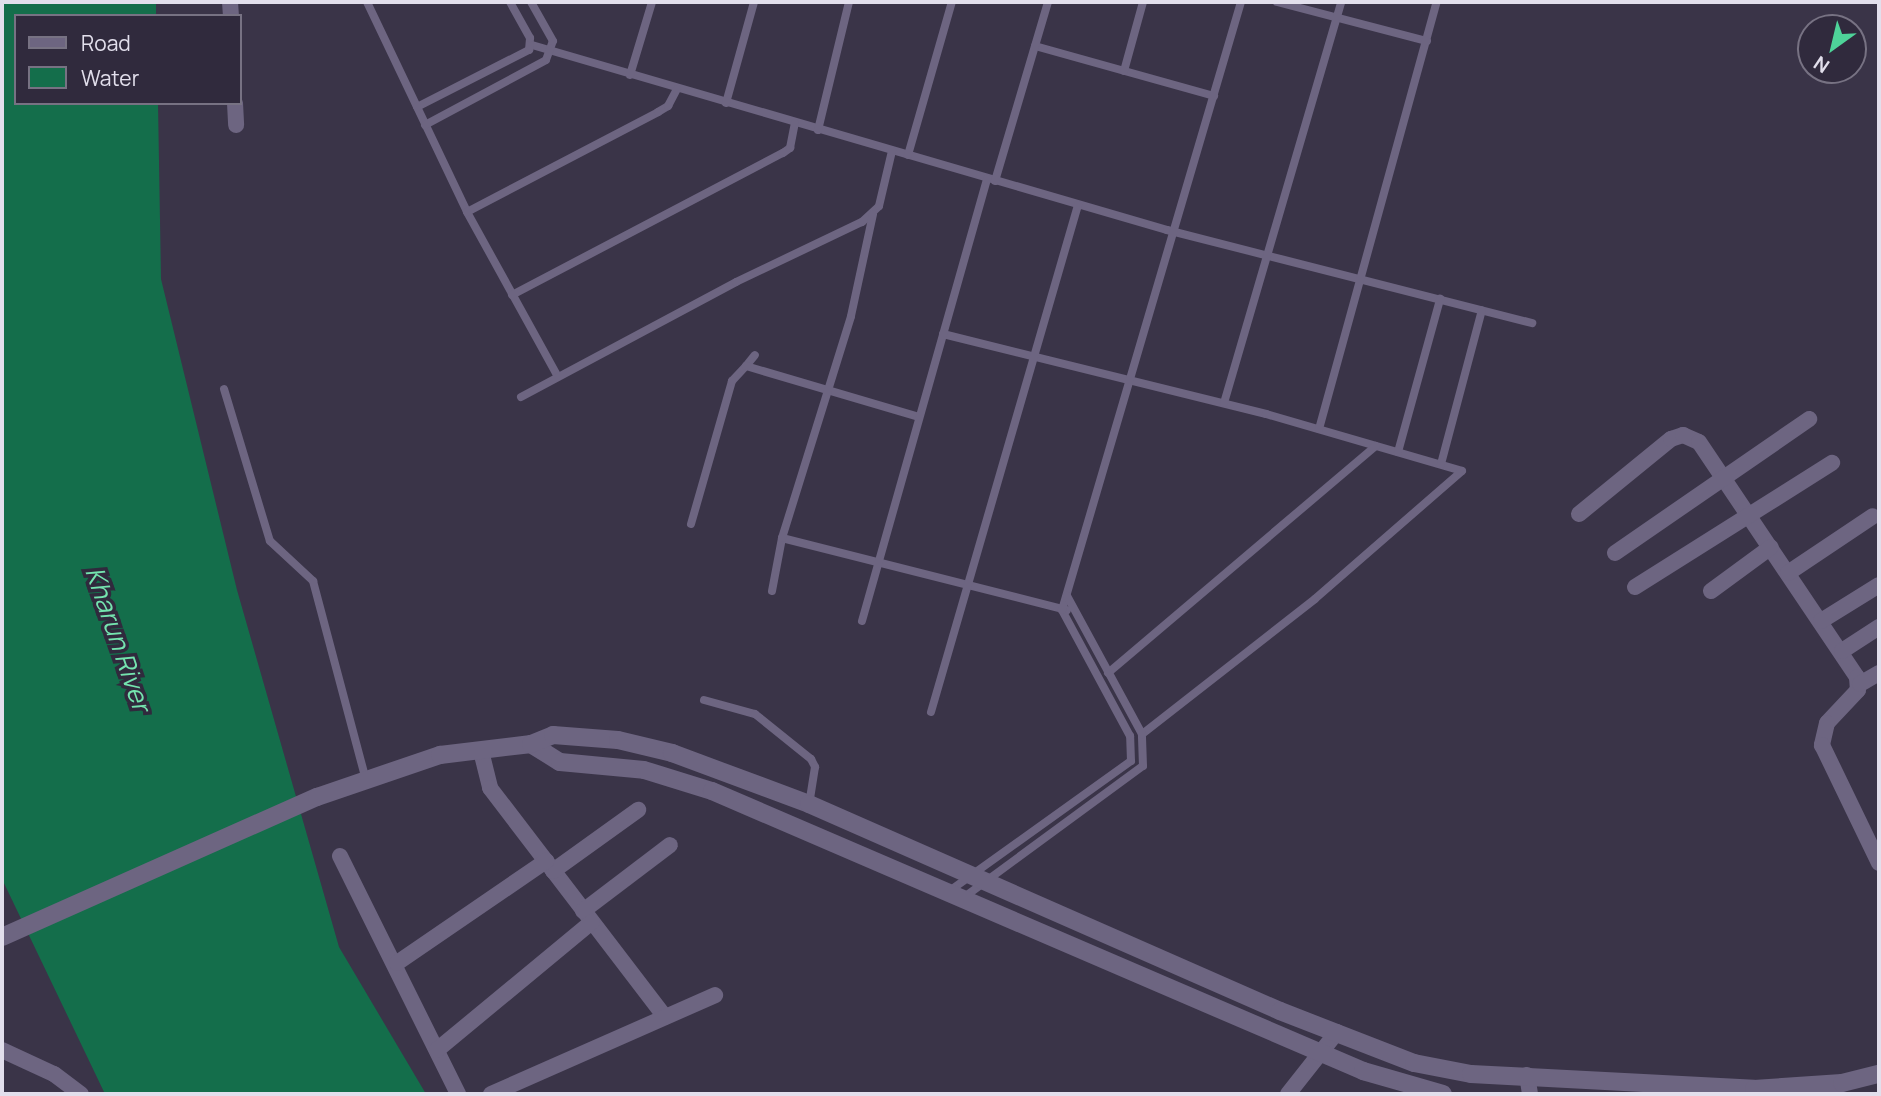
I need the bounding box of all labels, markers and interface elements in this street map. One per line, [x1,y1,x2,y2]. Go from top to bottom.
legend [14,14,242,105]
north arrow [1797,14,1867,84]
text: Road [81,29,131,57]
text: N [1808,50,1834,79]
text: Water [81,64,139,92]
water label: Kharun River [79,563,157,715]

